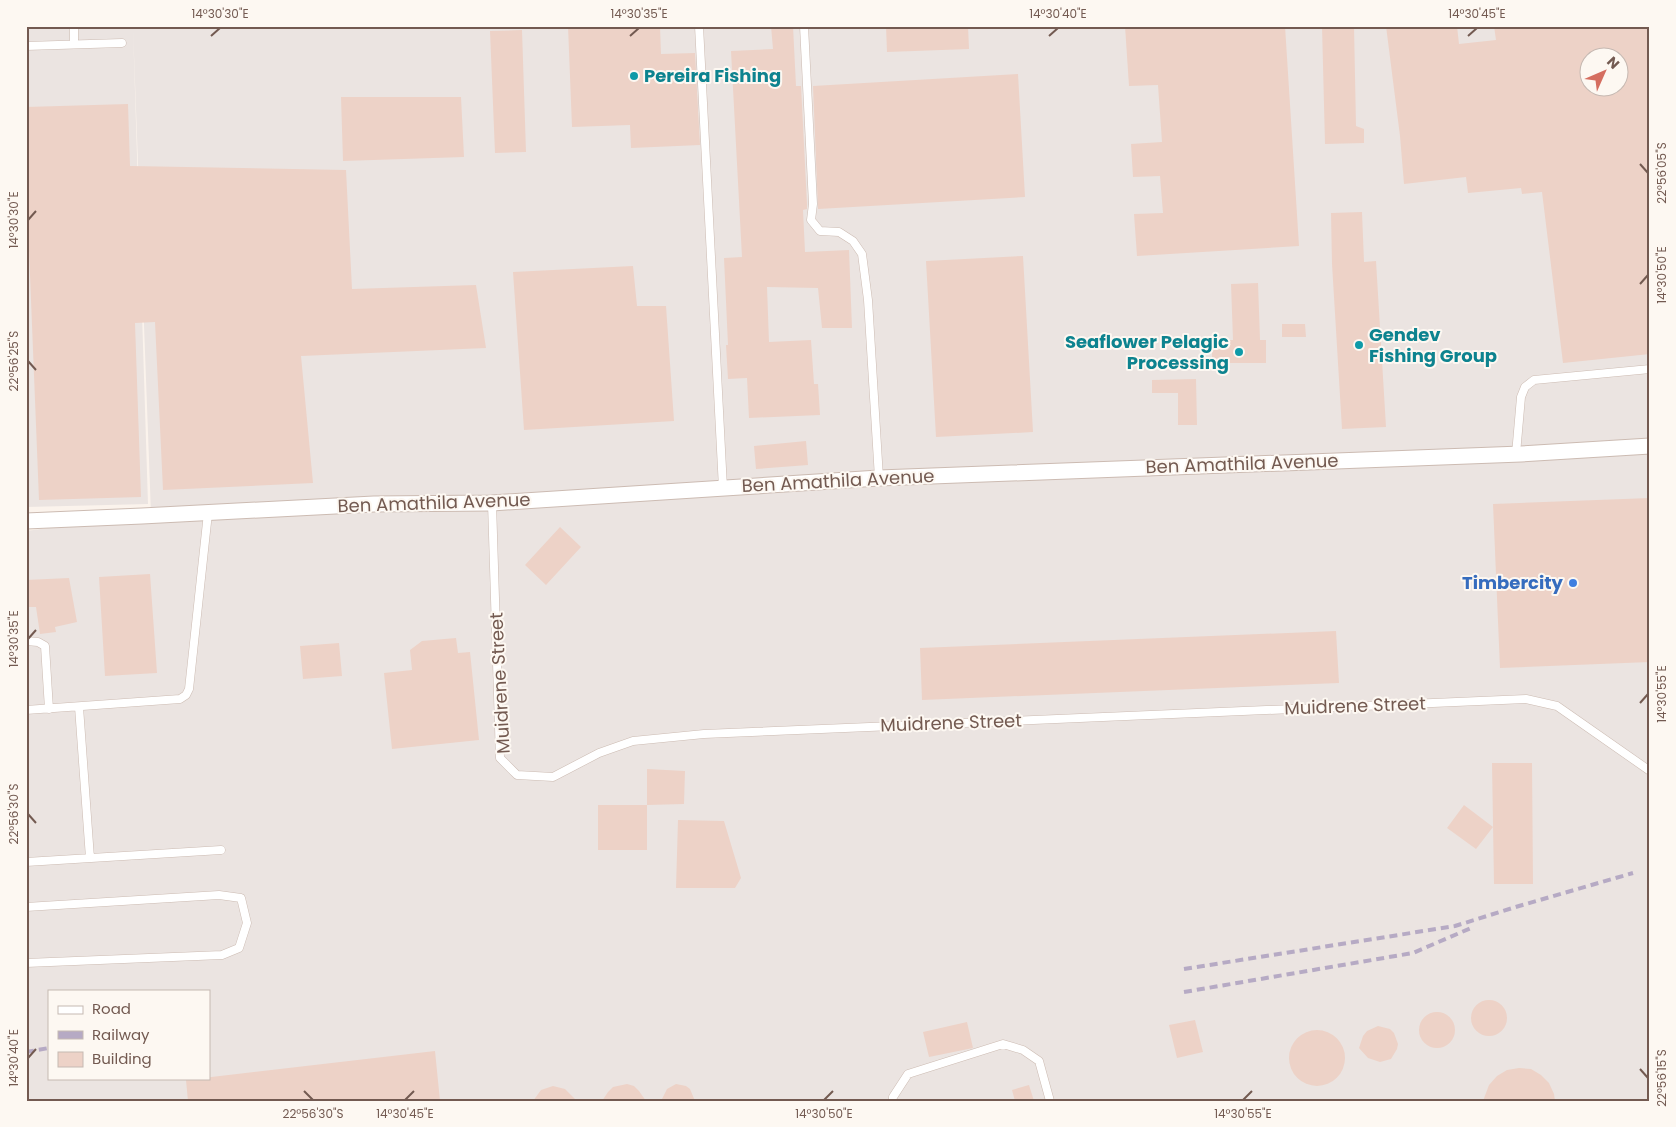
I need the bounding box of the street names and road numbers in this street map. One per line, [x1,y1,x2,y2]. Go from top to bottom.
street label: Ben Amathila Avenue [1145,448,1339,479]
street label: Ben Amathila Avenue [741,463,935,498]
street label: Ben Amathila Avenue [337,487,531,518]
street label: Muidrene Street [483,612,516,754]
street label: Muidrene Street [1284,691,1426,720]
street label: Muidrene Street [880,708,1022,737]

